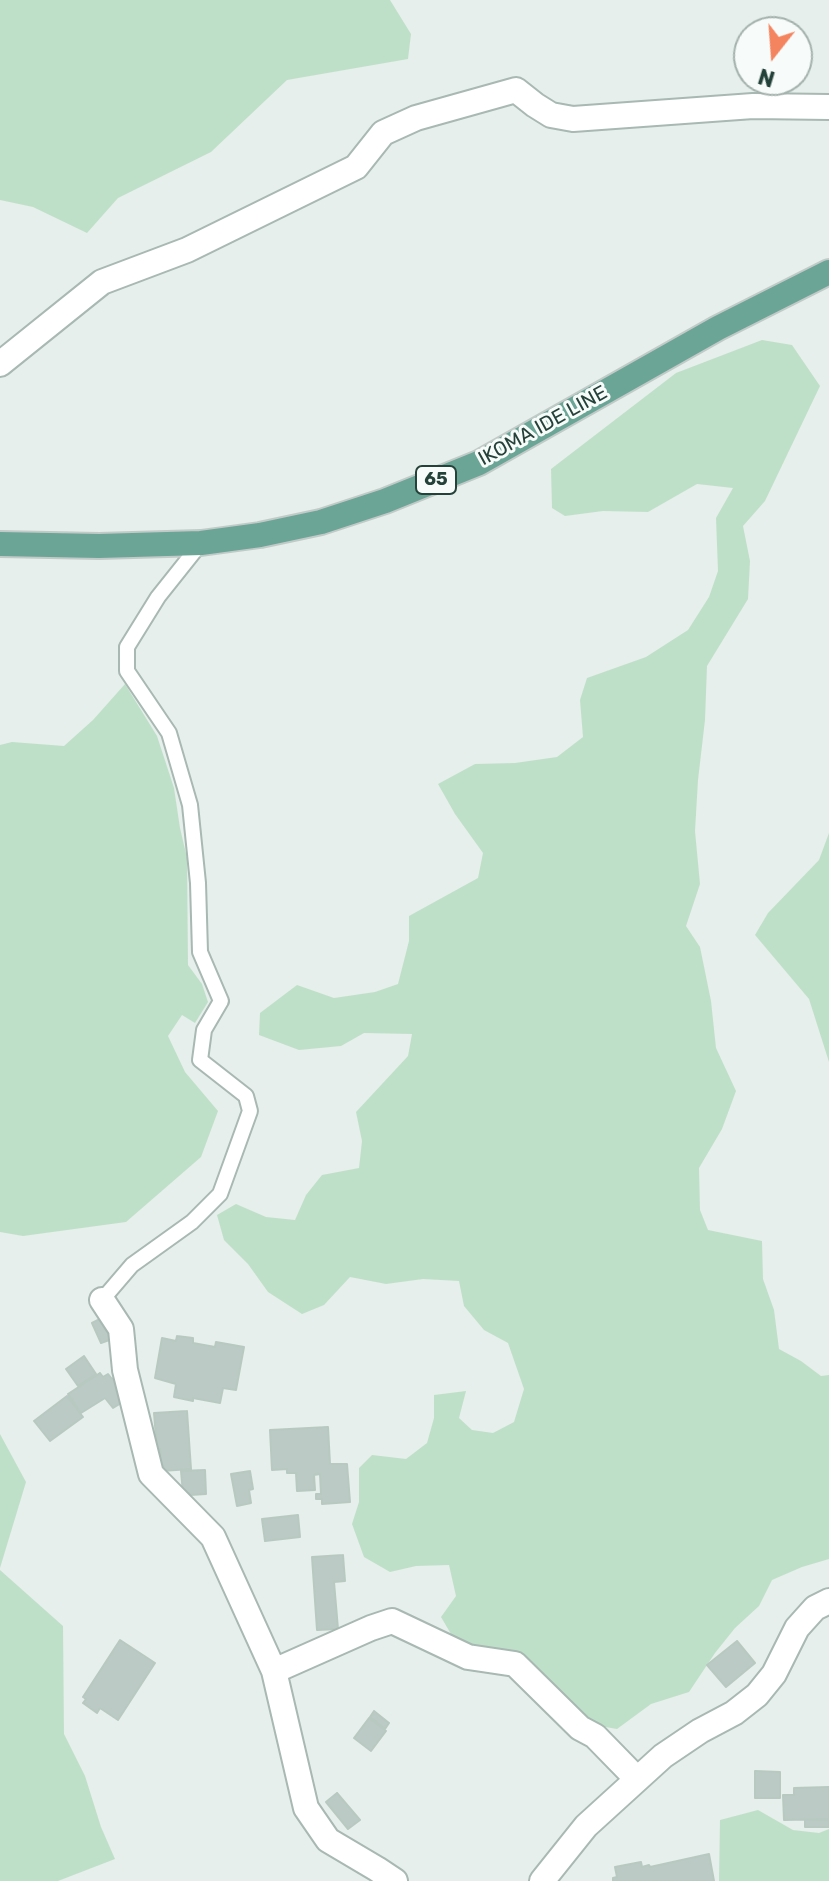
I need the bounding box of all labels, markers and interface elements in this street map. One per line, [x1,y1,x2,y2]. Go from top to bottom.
north arrow [733,16,813,96]
text: N [755,62,778,93]
street label: IKOMA IDE LINE [474,381,612,471]
road number: 65 [416,466,456,494]

